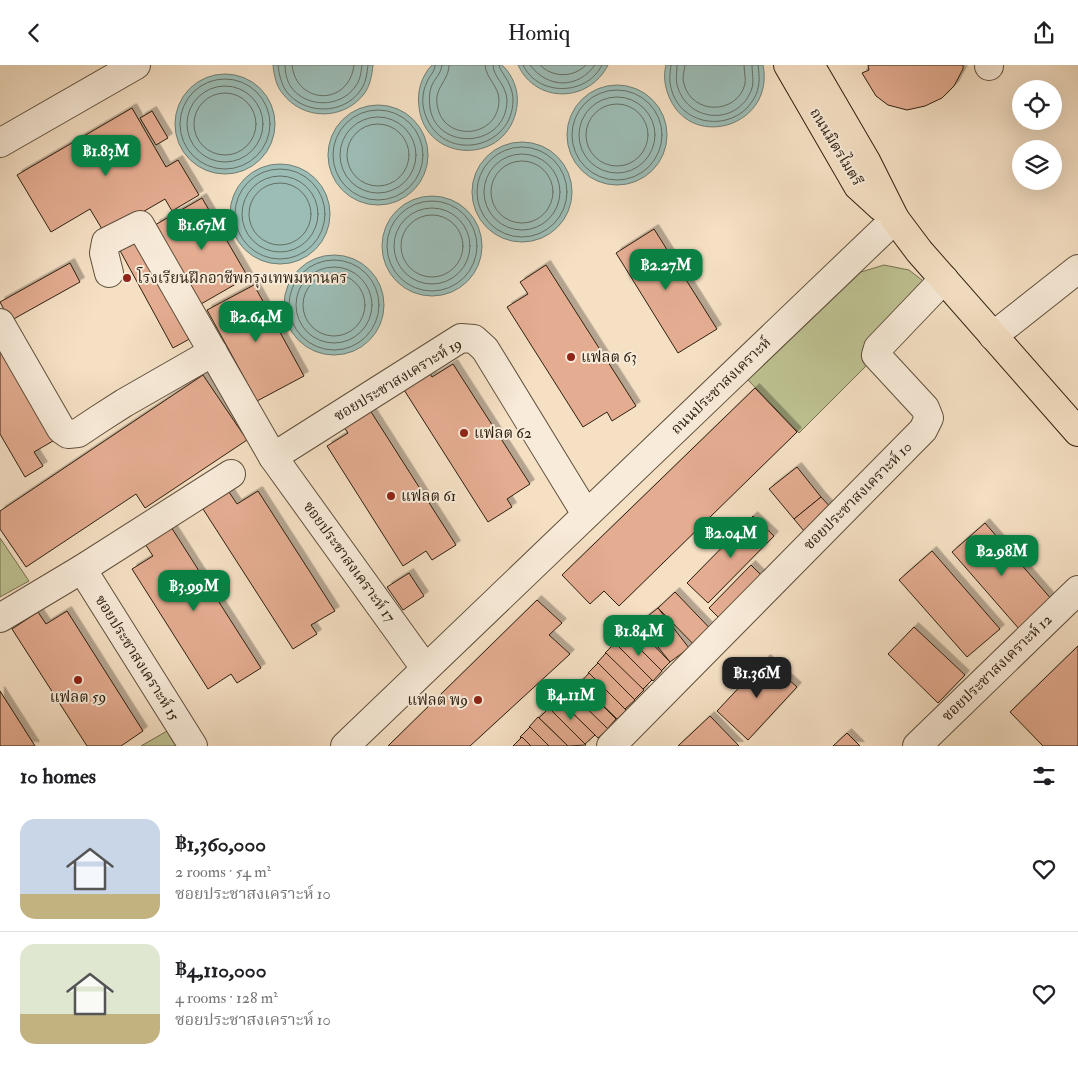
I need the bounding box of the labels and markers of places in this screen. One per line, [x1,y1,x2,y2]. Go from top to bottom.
pin: ฿1.83M [65,135,147,177]
pin: ฿1.67M [161,209,243,251]
pin: ฿2.27M [625,249,707,291]
place label: โรงเรียนฝึกอาชีพกรุงเทพมหานคร [136,267,347,289]
marker: โรงเรียนฝึกอาชีพกรุงเทพมหานคร [121,272,133,284]
pin: ฿2.64M [215,301,297,343]
place label: แฟลต 63 [581,348,637,367]
marker: แฟลต 63 [565,351,577,363]
place label: แฟลต 62 [474,424,532,443]
marker: แฟลต 62 [458,427,470,439]
place label: แฟลต 61 [401,487,456,506]
marker: แฟลต 61 [385,490,397,502]
pin: ฿2.04M [690,517,772,559]
pin: ฿2.98M [961,535,1043,577]
pin: ฿3.99M [153,569,235,612]
pin: ฿1.84M [598,615,680,657]
pin: ฿1.36M [716,657,798,699]
marker: แฟลต 59 [72,674,84,686]
pin: ฿4.11M [530,679,612,721]
place label: แฟลต 59 [50,688,106,707]
place label: แฟลต พ9 [407,691,468,710]
marker: แฟลต พ9 [472,694,484,706]

